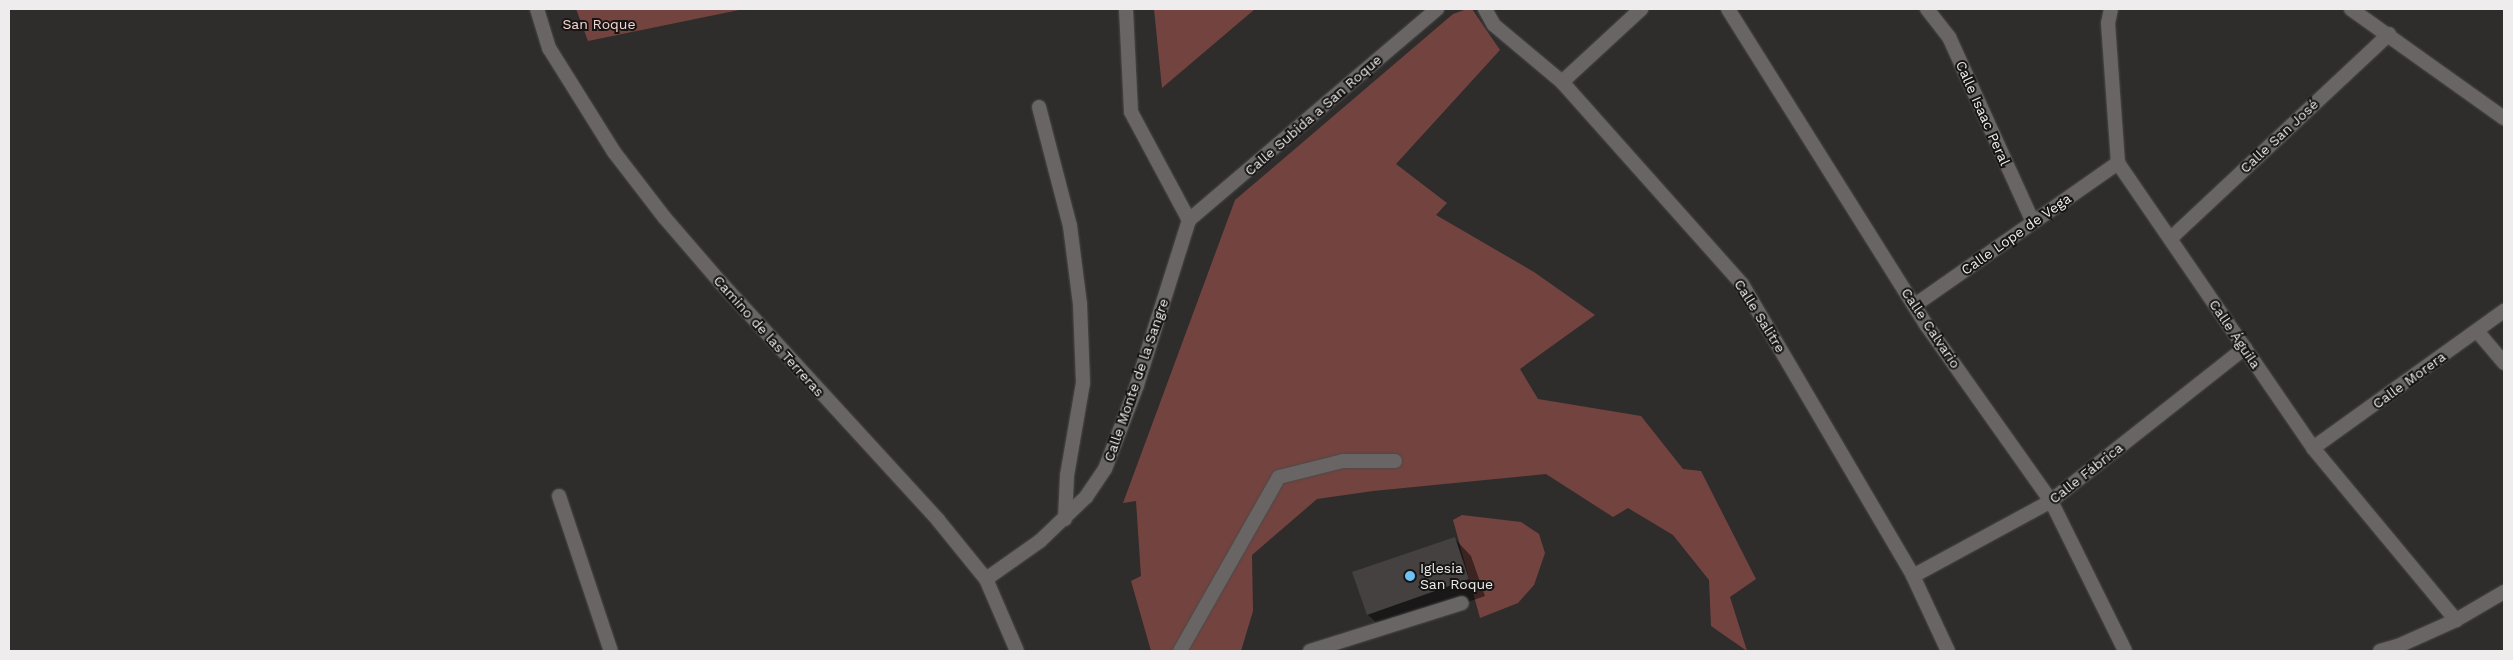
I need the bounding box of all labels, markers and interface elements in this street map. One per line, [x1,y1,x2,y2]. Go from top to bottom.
park label: San Roque [562,16,636,32]
street label: Calle Subida a San Roque [1241,51,1385,179]
street label: Calle Isaac Peral [1952,58,2014,168]
street label: Calle San José [2236,95,2322,177]
street label: Calle Lope de Vega [1958,190,2074,278]
street label: Camino de las Terreras [710,272,828,400]
street label: Calle Salitre [1731,276,1789,356]
street label: Calle Calvario [1898,285,1964,371]
street label: Calle Monte de la Sangre [1100,296,1172,464]
street label: Calle Águila [2206,296,2264,372]
street label: Calle Morera [2369,348,2449,412]
street label: Calle Fábrica [2046,439,2126,507]
place label: Iglesia San Roque [1420,560,1493,592]
marker: Iglesia San Roque [1404,570,1416,582]

